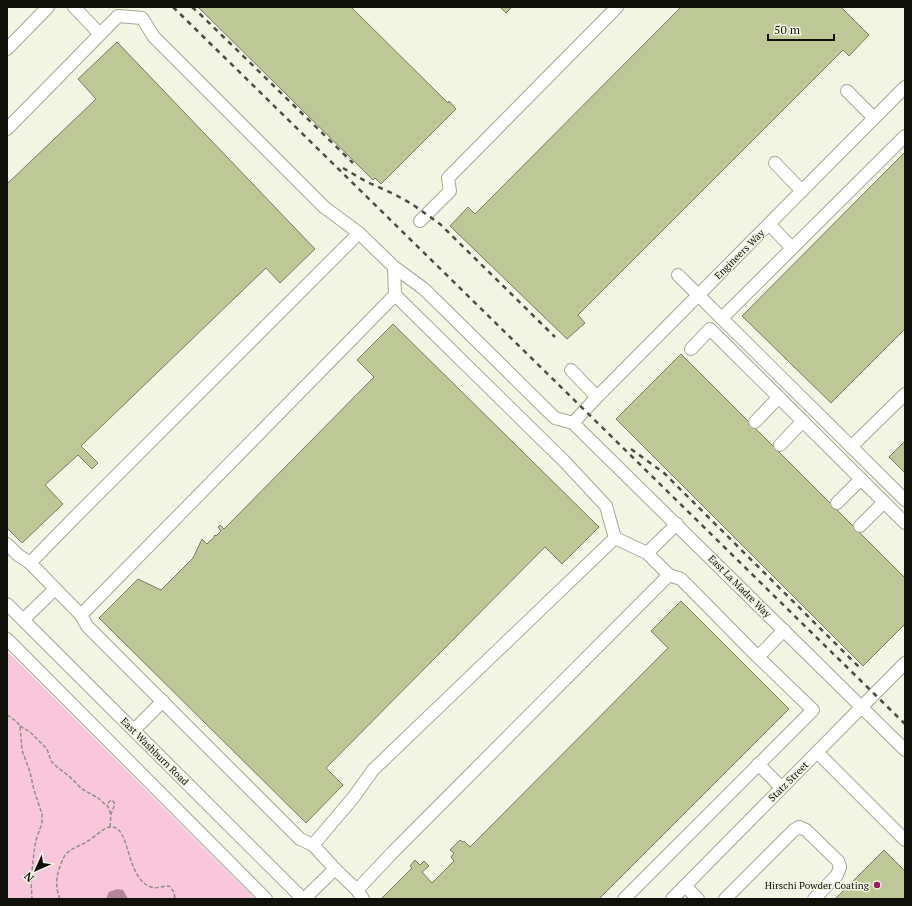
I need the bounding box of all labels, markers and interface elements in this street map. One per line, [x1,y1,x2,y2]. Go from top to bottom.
scale bar [768,16,834,42]
text: 50 m [774,22,801,37]
street label: Engineers Way [712,226,768,282]
street label: East La Madre Way [705,552,774,621]
street label: East Washburn Road [118,715,192,788]
street label: Statz Street [765,758,811,804]
north arrow [16,850,56,890]
text: N [21,869,37,885]
place label: Hirschi Powder Coating [765,879,870,892]
marker: Hirschi Powder Coating [872,880,882,890]

